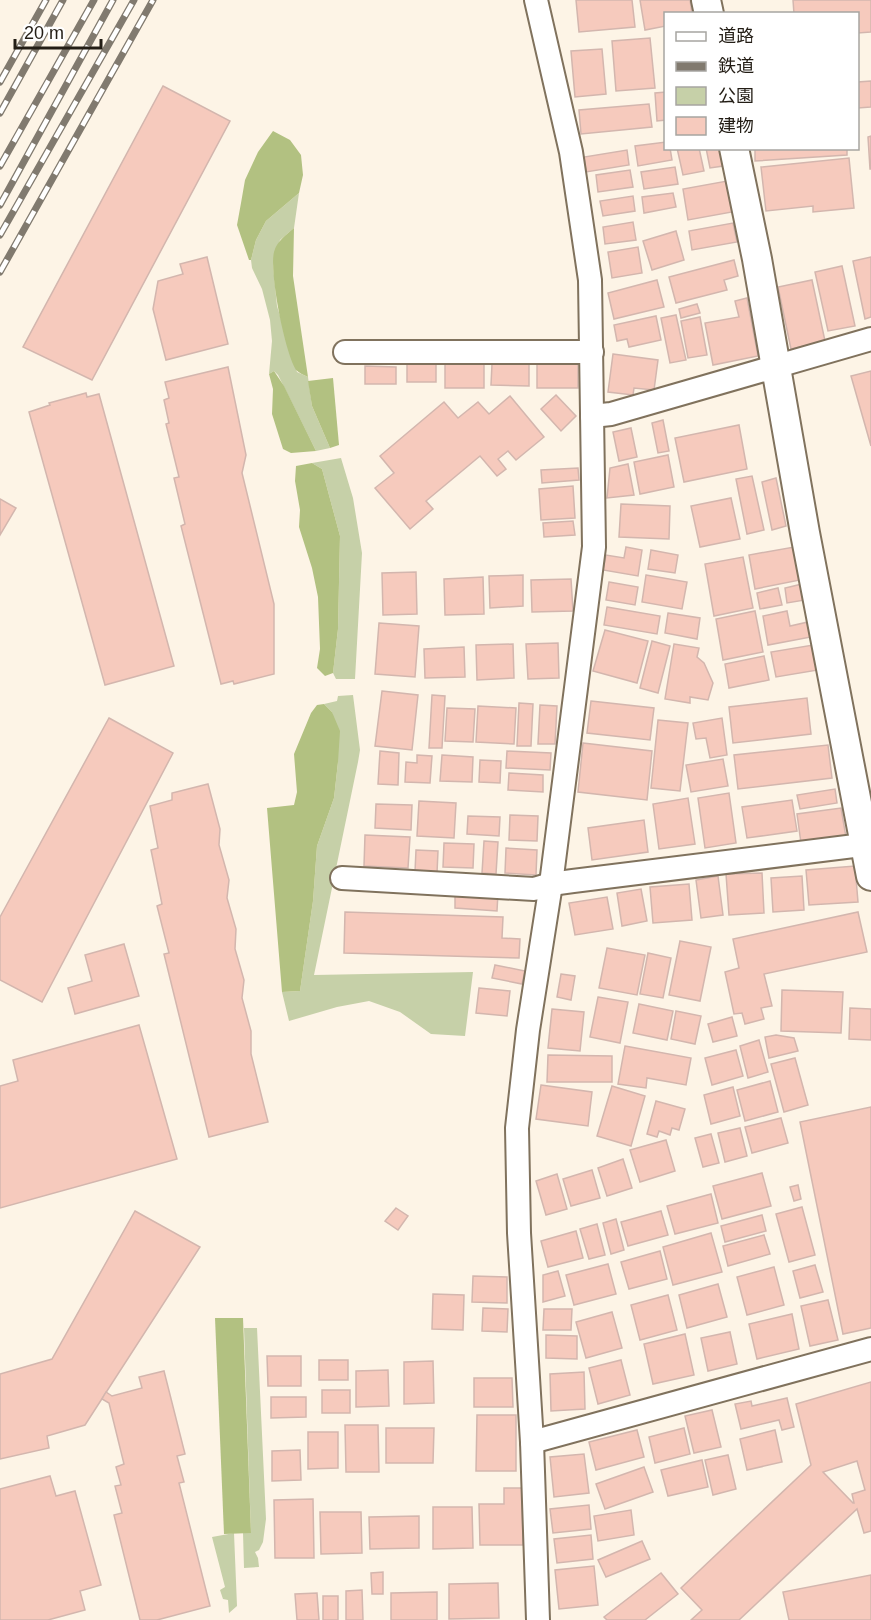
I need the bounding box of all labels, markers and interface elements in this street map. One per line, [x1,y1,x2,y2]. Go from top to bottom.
scale bar [15,12,100,50]
legend [664,12,859,150]
text: 20 m [24,23,64,43]
text: 道路 [718,26,754,46]
text: 鉄道 [718,56,754,76]
text: 公園 [718,86,754,106]
text: 建物 [718,116,754,136]

